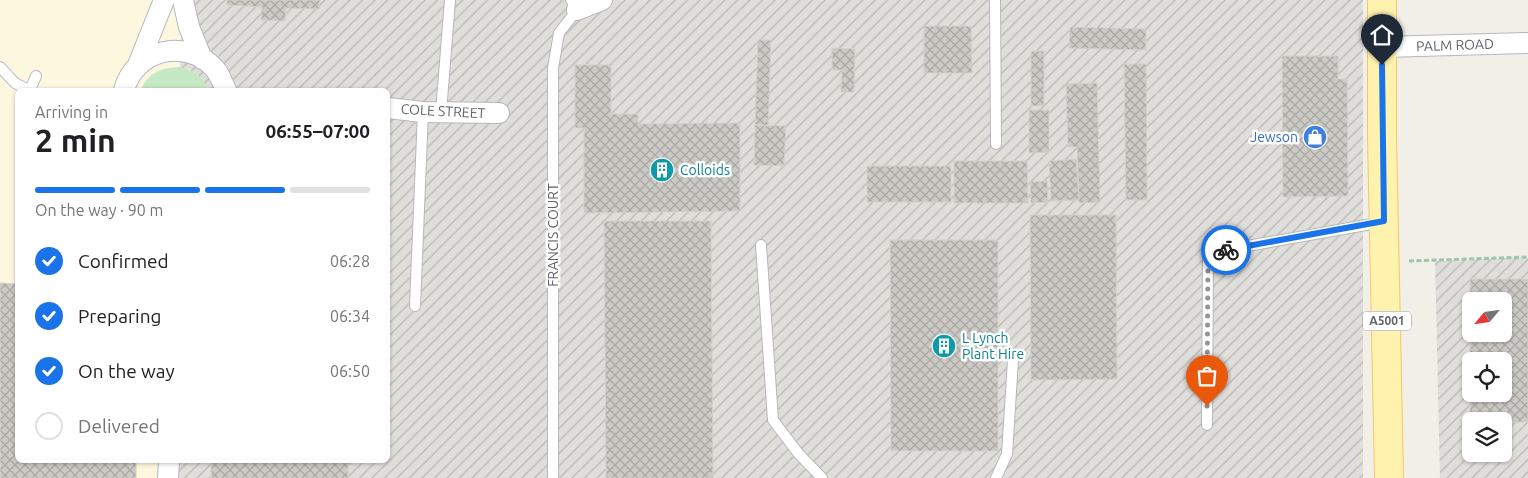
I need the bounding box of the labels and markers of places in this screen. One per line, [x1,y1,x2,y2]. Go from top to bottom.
pin [1361,14,1403,65]
shop icon: Jewson [1302,124,1328,150]
place label: Jewson [1250,129,1298,145]
building icon: Colloids [649,157,675,183]
place label: Colloids [680,162,730,178]
place label: L Lynch Plant Hire [962,330,1024,362]
building icon: L Lynch Plant Hire [931,333,957,359]
pin [1186,355,1228,406]

